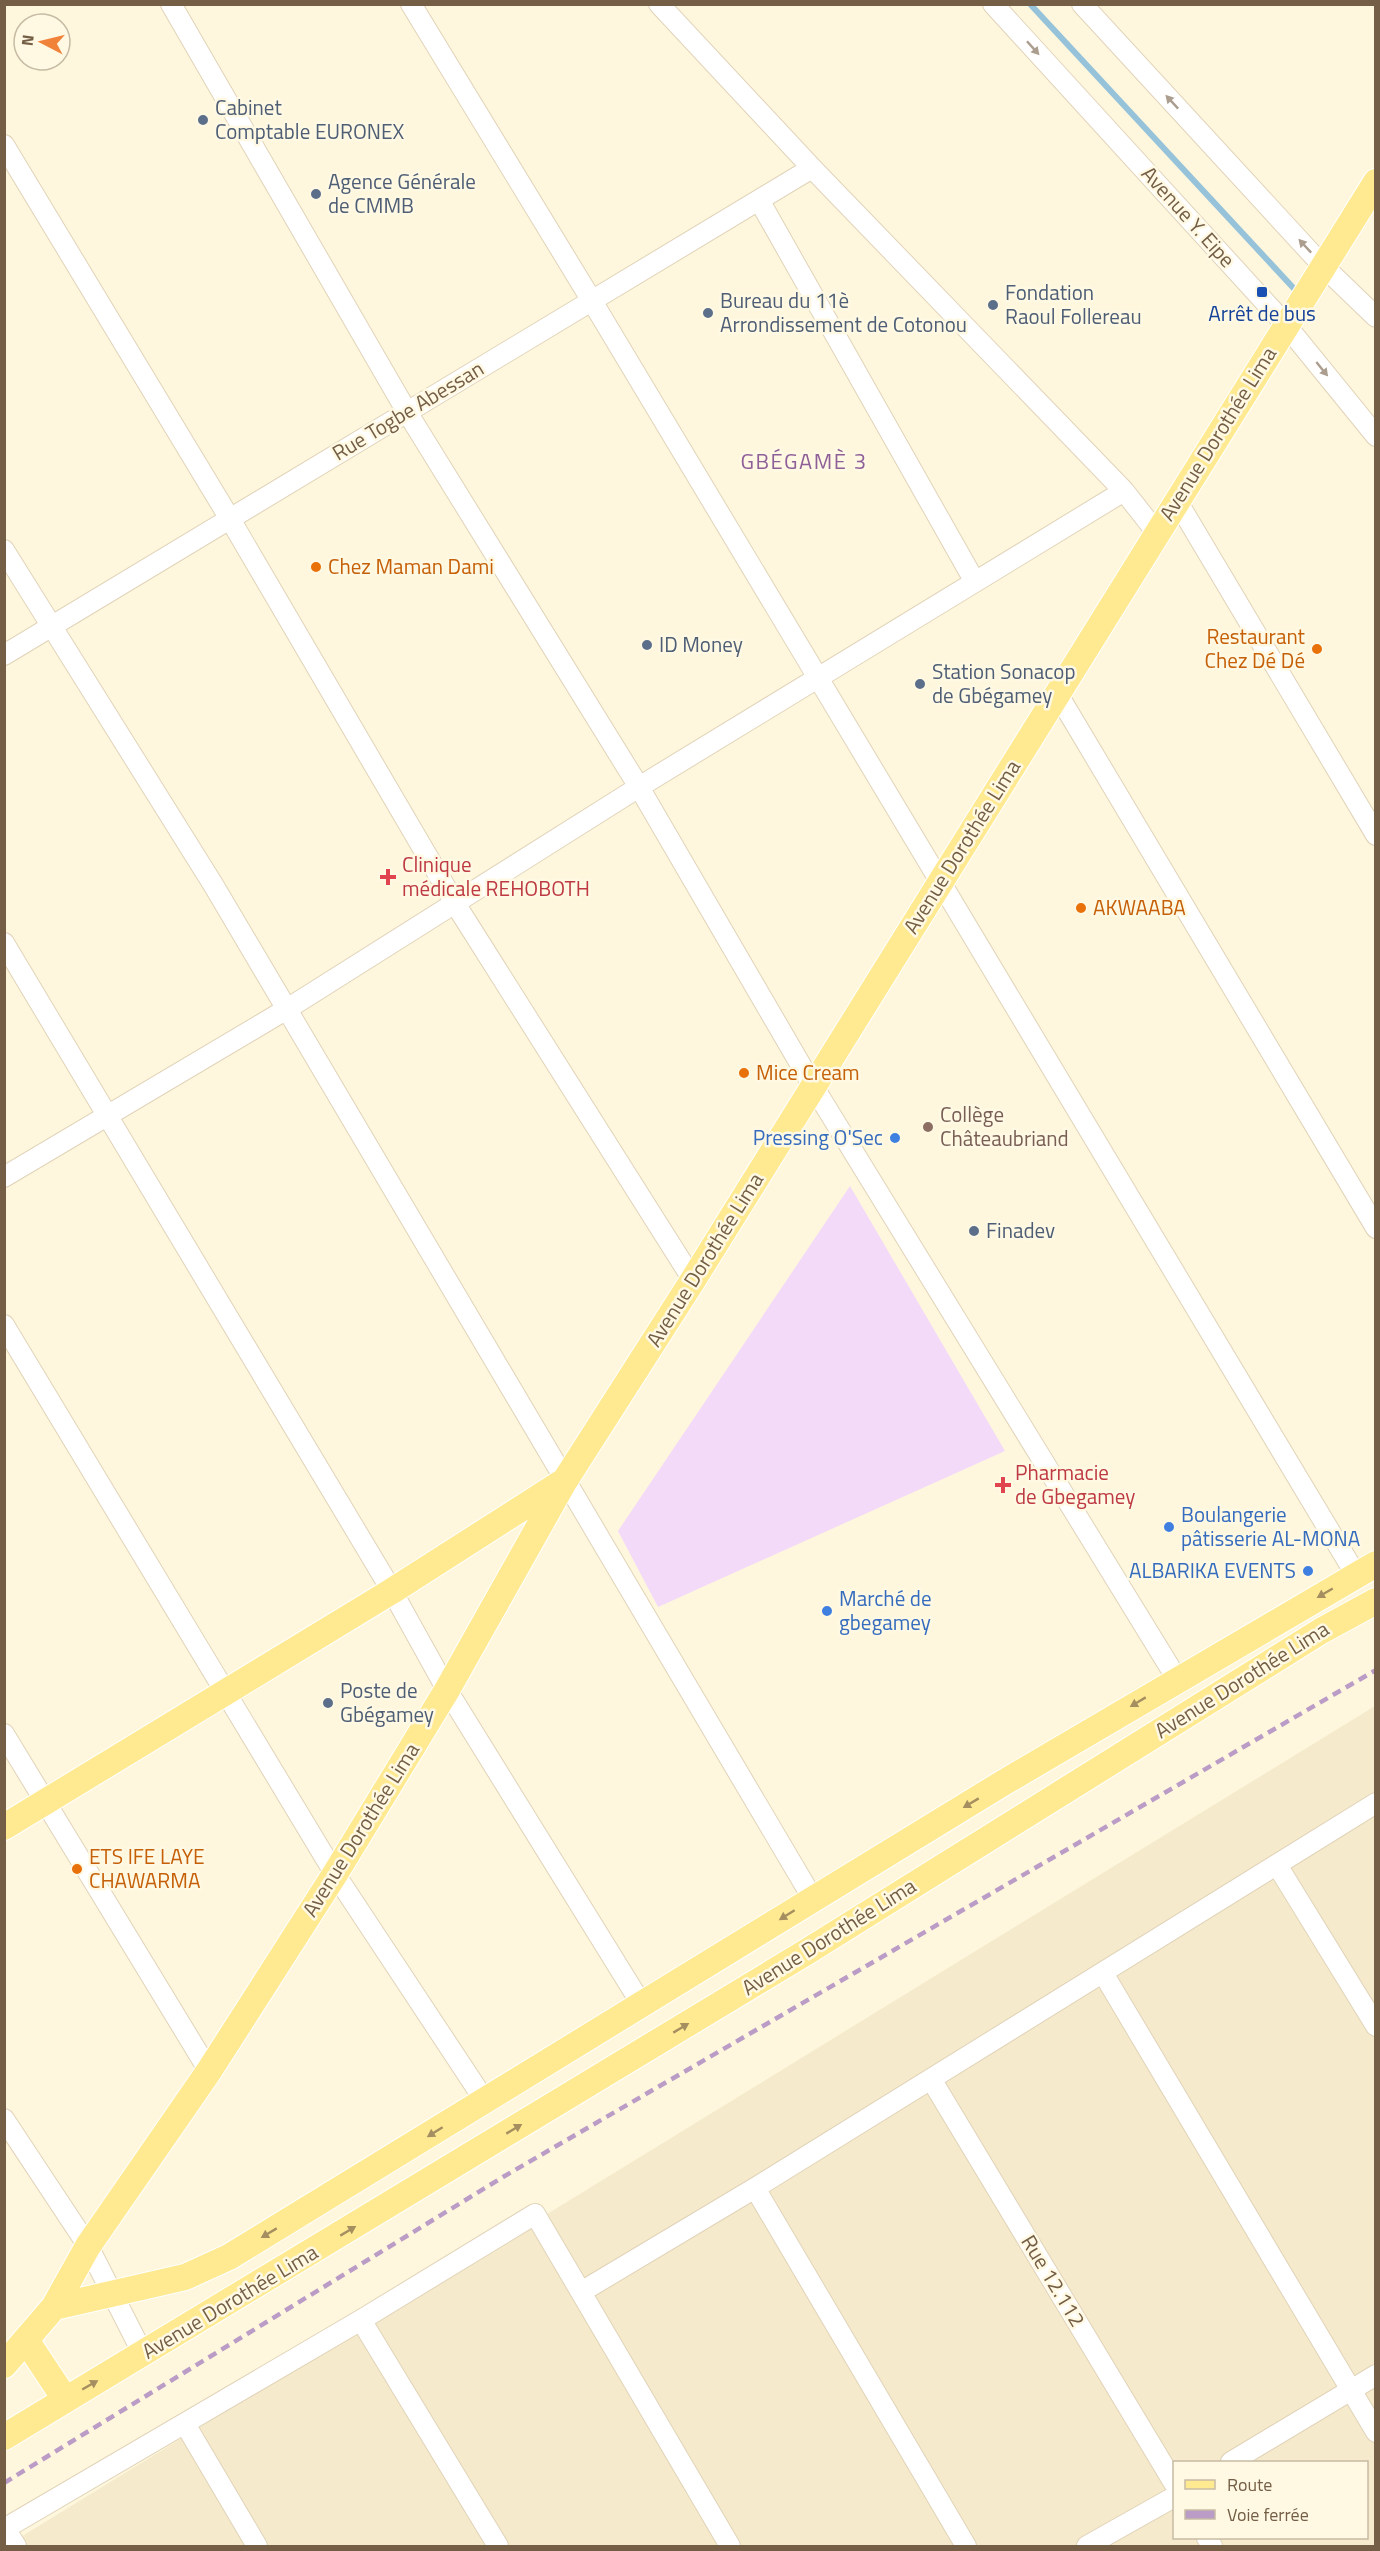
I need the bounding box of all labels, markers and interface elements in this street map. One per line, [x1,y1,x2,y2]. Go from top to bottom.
north arrow [12,12,72,72]
text: N [15,33,40,47]
one-way arrow [1026,40,1040,55]
place label: Cabinet Comptable EURONEX [215,91,405,147]
one-way arrow [1165,95,1179,110]
marker: Cabinet Comptable EURONEX [196,113,210,127]
street label: Avenue Y. Eipe [1134,158,1243,274]
place label: Agence Générale de CMMB [328,165,476,221]
marker: Agence Générale de CMMB [309,187,323,201]
one-way arrow [1298,239,1312,253]
place label: Fondation Raoul Follereau [1005,276,1142,332]
place label: Bureau du 11è Arrondissement de Cotonou [720,284,967,340]
marker: Arrêt de bus [1255,285,1269,299]
place label: Arrêt de bus [1208,297,1316,329]
marker: Fondation Raoul Follereau [986,298,1000,312]
marker: Bureau du 11è Arrondissement de Cotonou [701,306,715,320]
street label: Avenue Dorothée Lima [1151,340,1284,527]
street label: Rue Togbe Abessan [326,352,489,468]
one-way arrow [1315,361,1328,376]
district label: GBÉGAMÈ 3 [740,444,868,478]
place label: Chez Maman Dami [328,550,494,582]
marker: Chez Maman Dami [309,560,323,574]
place label: Restaurant Chez Dé Dé [1205,620,1306,676]
place label: ID Money [659,628,743,660]
marker: ID Money [640,638,654,652]
marker: Restaurant Chez Dé Dé [1310,642,1324,656]
place label: Station Sonacop de Gbégamey [932,655,1076,711]
marker: Station Sonacop de Gbégamey [913,677,927,691]
street label: Avenue Dorothée Lima [895,753,1028,940]
place label: Clinique médicale REHOBOTH [402,848,590,904]
marker: Clinique médicale REHOBOTH [379,868,397,886]
place label: AKWAABA [1093,891,1186,923]
marker: AKWAABA [1074,901,1088,915]
place label: Mice Cream [756,1056,860,1088]
marker: Mice Cream [737,1066,751,1080]
place label: Collège Châteaubriand [940,1098,1069,1154]
marker: Collège Châteaubriand [921,1120,935,1134]
place label: Pressing O'Sec [753,1121,883,1153]
marker: Pressing O'Sec [888,1131,902,1145]
street label: Avenue Dorothée Lima [638,1166,771,1353]
place label: Finadev [986,1214,1055,1246]
marker: Finadev [967,1224,981,1238]
place label: Pharmacie de Gbegamey [1015,1456,1135,1512]
marker: Pharmacie de Gbegamey [996,1478,1010,1492]
place label: Boulangerie pâtisserie AL-MONA [1181,1498,1361,1554]
marker: Boulangerie pâtisserie AL-MONA [1162,1520,1176,1534]
place label: ALBARIKA EVENTS [1129,1554,1296,1586]
marker: ALBARIKA EVENTS [1301,1564,1315,1578]
place label: Marché de gbegamey [839,1582,932,1638]
one-way arrow [1316,1588,1333,1598]
marker: Marché de gbegamey [820,1604,834,1618]
street label: Avenue Dorothée Lima [1148,1612,1335,1746]
place label: Poste de Gbégamey [340,1674,434,1730]
marker: Poste de Gbégamey [321,1696,335,1710]
one-way arrow [1130,1697,1146,1708]
street label: Avenue Dorothée Lima [294,1736,427,1923]
one-way arrow [963,1797,979,1808]
place label: ETS IFE LAYE CHAWARMA [89,1840,205,1896]
marker: ETS IFE LAYE CHAWARMA [70,1862,84,1876]
street label: Avenue Dorothée Lima [735,1869,922,2003]
one-way arrow [779,1910,795,1921]
one-way arrow [673,2022,689,2033]
one-way arrow [506,2124,522,2135]
one-way arrow [427,2126,443,2137]
one-way arrow [340,2226,356,2237]
one-way arrow [260,2228,277,2238]
street label: Rue 12.112 [1014,2228,1094,2333]
street label: Avenue Dorothée Lima [135,2236,324,2366]
one-way arrow [82,2379,98,2390]
legend [1173,2461,1368,2539]
text: Route [1227,2471,1272,2498]
text: Voie ferrée [1227,2501,1309,2528]

